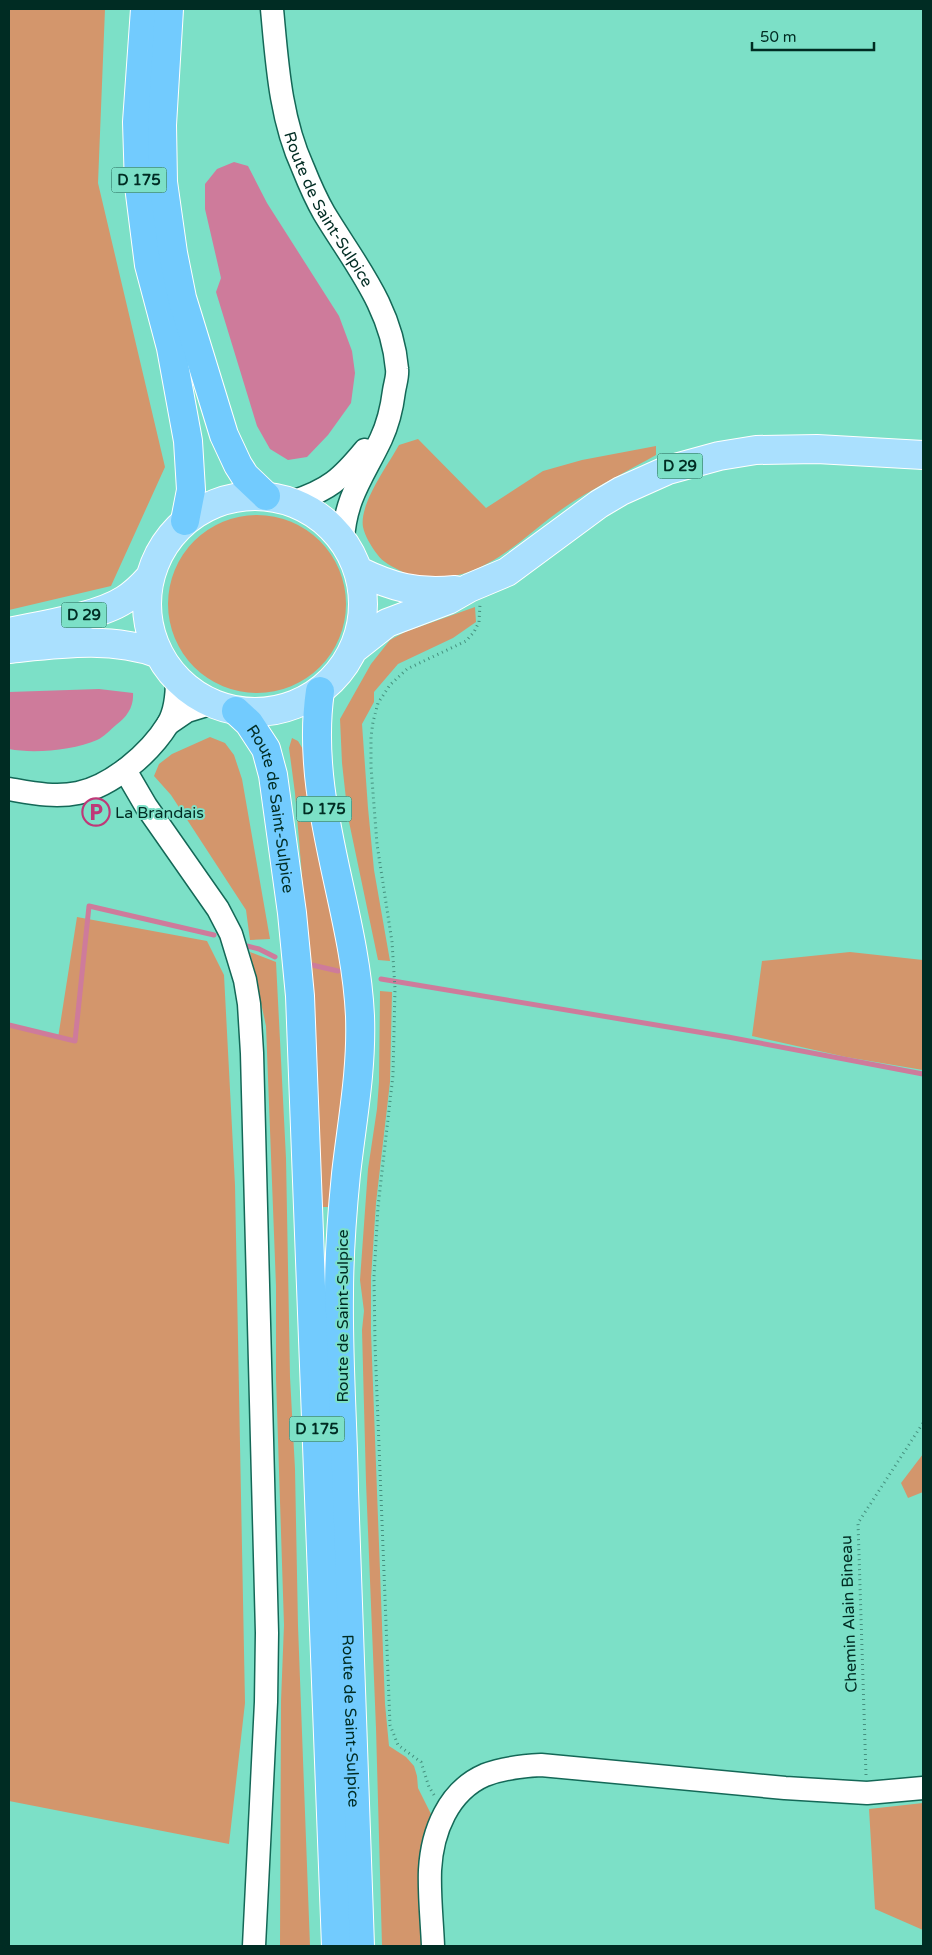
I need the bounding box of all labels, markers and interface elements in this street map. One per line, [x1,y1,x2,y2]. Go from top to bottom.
scale bar [752,20,874,52]
text: 50 m [760,28,797,46]
street label: Route de Saint-Sulpice [279,129,377,291]
road number: D 175 [112,168,166,192]
road number: D 29 [658,454,702,478]
road number: D 29 [62,602,106,628]
street label: Route de Saint-Sulpice [242,721,298,894]
road number: D 175 [296,796,352,822]
parking icon: La Brandais [81,797,111,827]
place label: La Brandais [115,803,204,823]
street label: Route de Saint-Sulpice [333,1229,353,1403]
road number: D 175 [290,1416,344,1442]
street label: Chemin Alain Bineau [836,1535,862,1693]
street label: Route de Saint-Sulpice [337,1634,364,1808]

